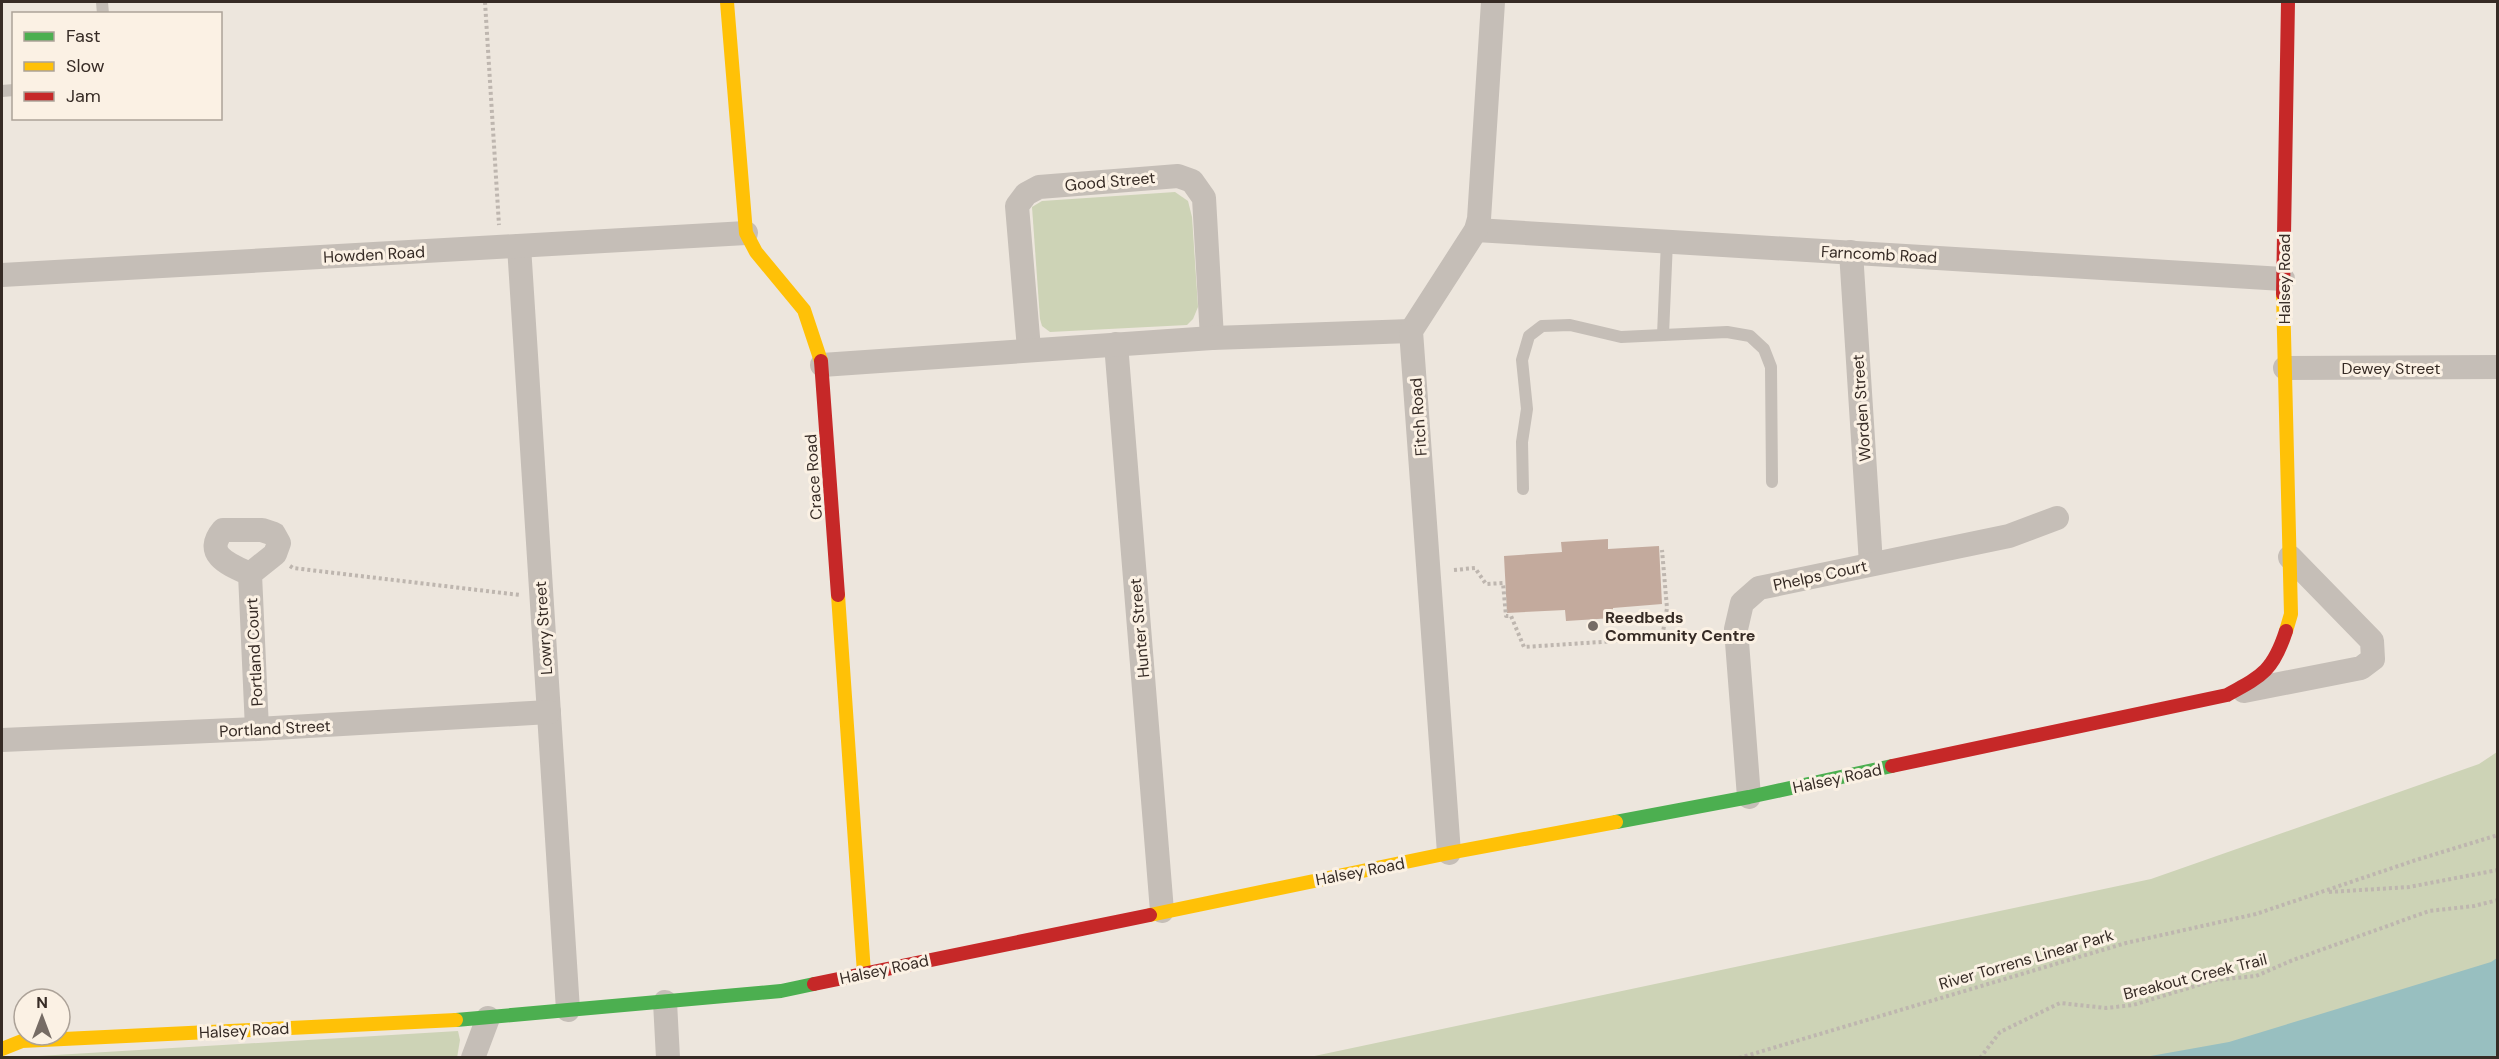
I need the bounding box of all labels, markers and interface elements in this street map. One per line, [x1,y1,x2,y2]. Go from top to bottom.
legend [12,12,222,120]
text: Fast [66,24,101,48]
text: Slow [66,54,105,78]
text: Jam [66,84,101,108]
street label: Good Street [1064,167,1156,196]
street label: Halsey Road [2274,234,2295,324]
street label: Howden Road [323,241,425,268]
street label: Farncomb Road [1820,241,1938,268]
street label: Worden Street [1847,354,1876,462]
street label: Dewey Street [2342,358,2440,379]
street label: Fitch Road [1405,377,1432,457]
street label: Crace Road [800,433,827,521]
street label: Phelps Court [1771,555,1869,596]
street label: Hunter Street [1125,577,1154,679]
street label: Lowry Street [530,580,557,676]
street label: Portland Court [241,597,268,707]
place label: Reedbeds Community Centre [1605,607,1755,646]
marker: Reedbeds Community Centre [1586,619,1600,633]
street label: Portland Street [219,715,331,742]
street label: Halsey Road [1791,759,1883,798]
street label: Halsey Road [1314,853,1406,890]
street label: River Torrens Linear Park [1936,924,2116,994]
street label: Breakout Creek Trail [2121,948,2269,1005]
street label: Halsey Road [838,950,930,989]
north arrow [12,987,72,1047]
text: N [36,992,48,1013]
street label: Halsey Road [198,1018,290,1043]

